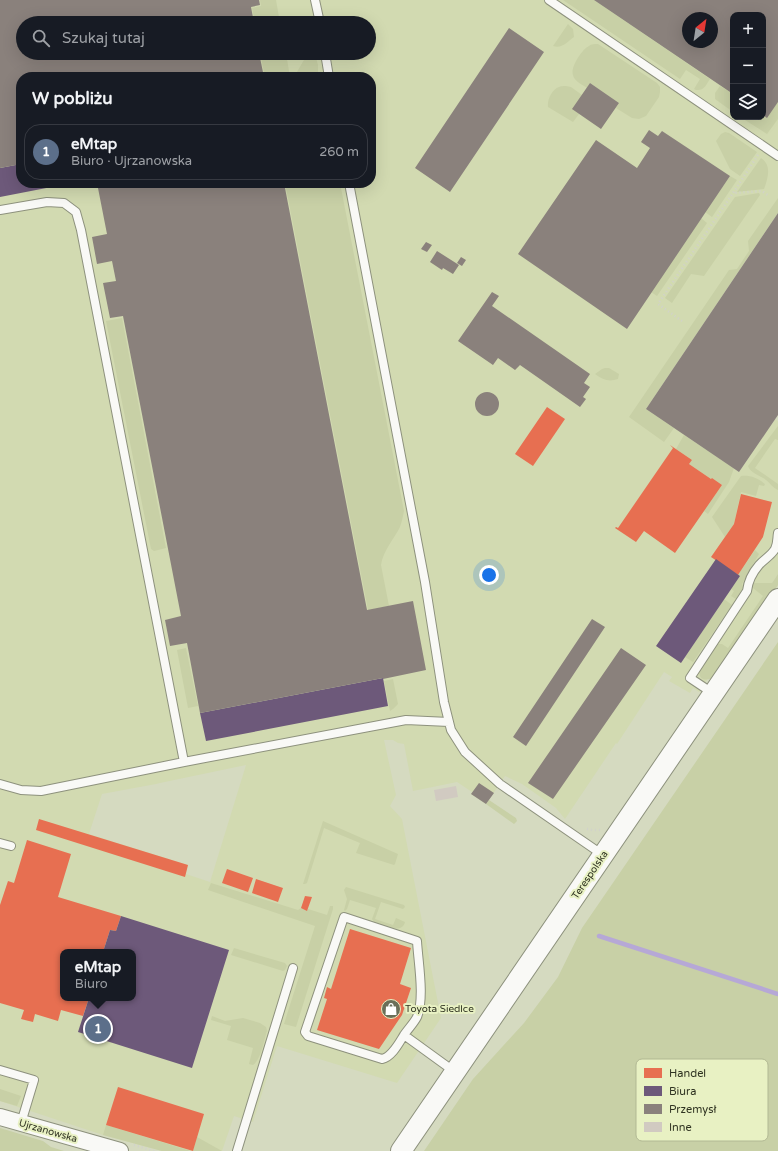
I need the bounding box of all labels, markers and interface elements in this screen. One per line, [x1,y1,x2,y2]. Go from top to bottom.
north arrow [682,12,718,48]
map controls [730,12,766,120]
button: + [730,12,766,48]
search box [16,16,376,60]
icon: search [30,27,52,49]
text: Szukaj tutaj [62,29,145,47]
button: − [730,48,766,84]
button: layers [730,84,766,120]
text: W pobliżu [32,88,113,109]
text: eMtap [71,135,117,153]
text: 1 [42,144,50,160]
text: 260 m [319,144,359,160]
text: Biuro · Ujrzanowska [71,153,192,169]
your location [479,565,499,585]
street label: Terespolska [569,848,611,902]
popup [60,949,136,1001]
text: eMtap [75,958,121,976]
text: Biuro [75,976,108,992]
shop icon: Toyota Siedlce [380,998,402,1020]
place label: Toyota Siedlce [405,1003,474,1015]
pin: 1 [85,1014,111,1044]
legend [636,1059,768,1141]
text: Handel [669,1067,706,1080]
text: Biura [669,1085,696,1098]
text: Przemysł [669,1103,716,1116]
street label: Ujrzanowska [17,1117,79,1145]
text: Inne [669,1121,692,1134]

